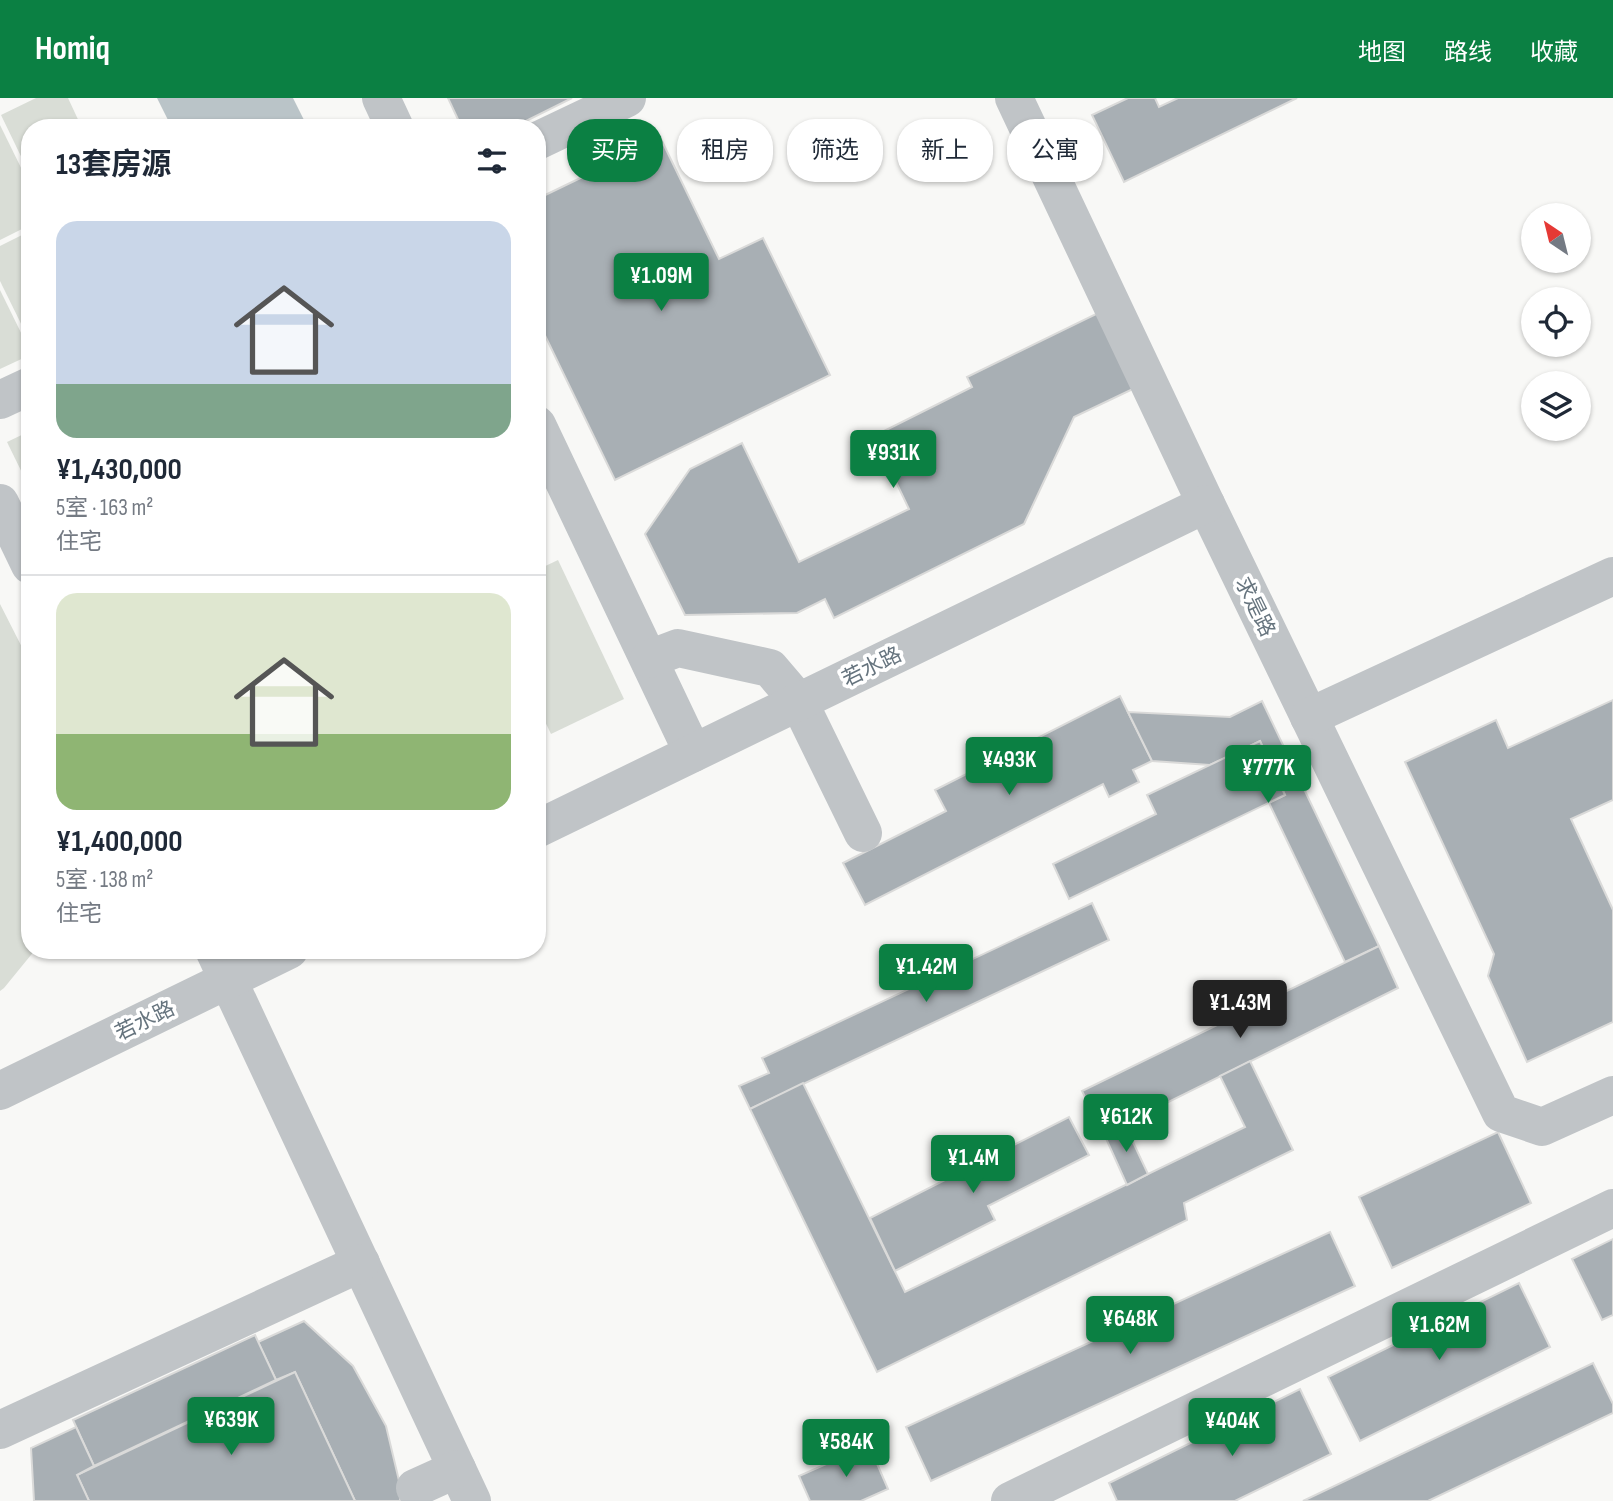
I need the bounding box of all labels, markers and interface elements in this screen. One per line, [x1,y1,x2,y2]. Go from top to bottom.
text: Homiq [35,29,110,69]
text: 地图 [1358,38,1406,67]
text: 路线 [1444,38,1492,67]
text: 收藏 [1530,38,1578,67]
chip: 买房 [567,119,663,182]
chip: 租房 [677,119,773,182]
chip: 筛选 [787,119,883,182]
chip: 新上 [897,119,993,182]
chip: 公寓 [1007,119,1103,182]
icon: filters [473,142,511,180]
text: 13套房源 [56,147,171,183]
north arrow [1521,203,1591,273]
map controls [1521,203,1591,441]
pin: ¥1.09M [604,254,718,313]
text: ¥1.09M [630,262,692,290]
icon: home [221,267,347,393]
button: locate [1521,287,1591,357]
button: layers [1521,371,1591,441]
pin: ¥931K [844,430,942,490]
text: ¥931K [866,439,920,467]
text: ¥1,430,000 [56,452,182,488]
text: 5室 · 163 m² [56,494,153,522]
text: 住宅 [56,528,102,556]
street label: 求是路 [1230,573,1280,641]
icon: home [221,639,347,765]
street label: 若水路 [838,642,906,692]
pin: ¥493K [960,738,1058,797]
text: ¥493K [982,746,1036,774]
pin: ¥777K [1219,746,1317,805]
text: ¥777K [1241,754,1295,782]
text: ¥1,400,000 [56,824,183,860]
text: 5室 · 138 m² [56,866,153,894]
text: 住宅 [56,900,102,928]
pin: ¥1.42M [869,944,983,1004]
text: ¥1.42M [895,953,957,981]
pin: ¥1.43M [1183,981,1297,1040]
text: ¥1.43M [1209,989,1271,1017]
street label: 若水路 [111,996,179,1046]
pin: ¥612K [1077,1094,1175,1154]
text: ¥612K [1099,1103,1153,1131]
pin: ¥1.4M [924,1136,1022,1195]
text: ¥1.4M [947,1144,999,1172]
pin: ¥648K [1081,1296,1179,1356]
pin: ¥1.62M [1382,1302,1496,1362]
text: ¥648K [1102,1305,1158,1333]
text: ¥1.62M [1408,1311,1470,1339]
pin: ¥639K [182,1398,280,1457]
pin: ¥404K [1183,1398,1281,1458]
text: ¥639K [203,1406,259,1434]
text: ¥404K [1204,1407,1260,1435]
pin: ¥584K [797,1420,895,1479]
text: ¥584K [818,1428,874,1456]

